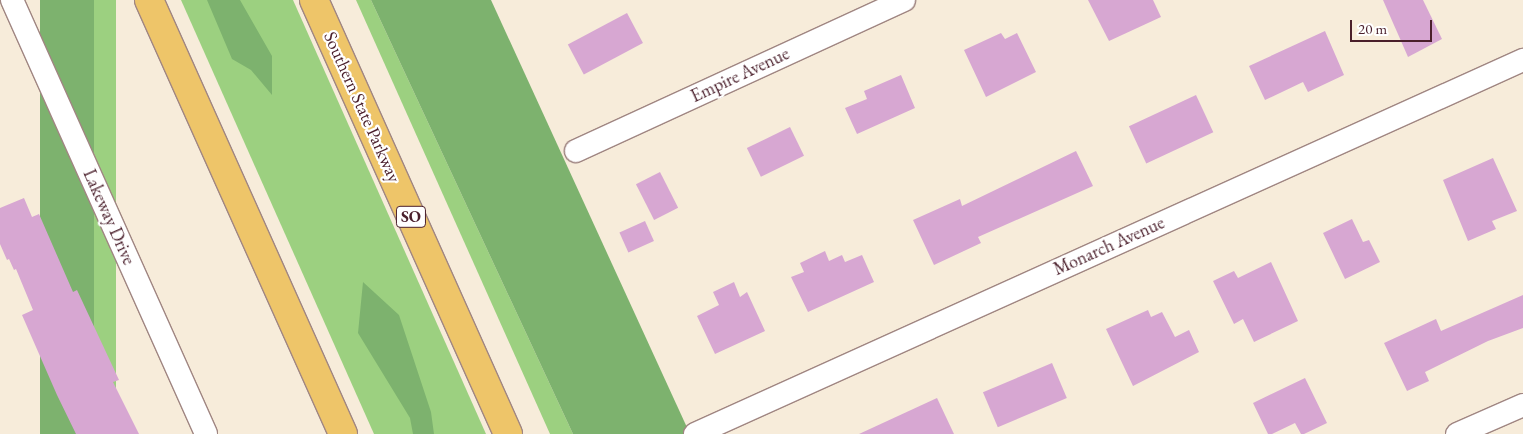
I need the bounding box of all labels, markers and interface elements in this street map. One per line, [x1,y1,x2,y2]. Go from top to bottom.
scale bar [1353,10,1436,42]
text: 20 m [1358,19,1387,38]
street label: Southern State Parkway [319,28,405,186]
street label: Empire Avenue [687,43,793,107]
street label: Lakeway Drive [78,166,140,268]
road number: SO [395,203,427,230]
street label: Monarch Avenue [1050,212,1168,280]

